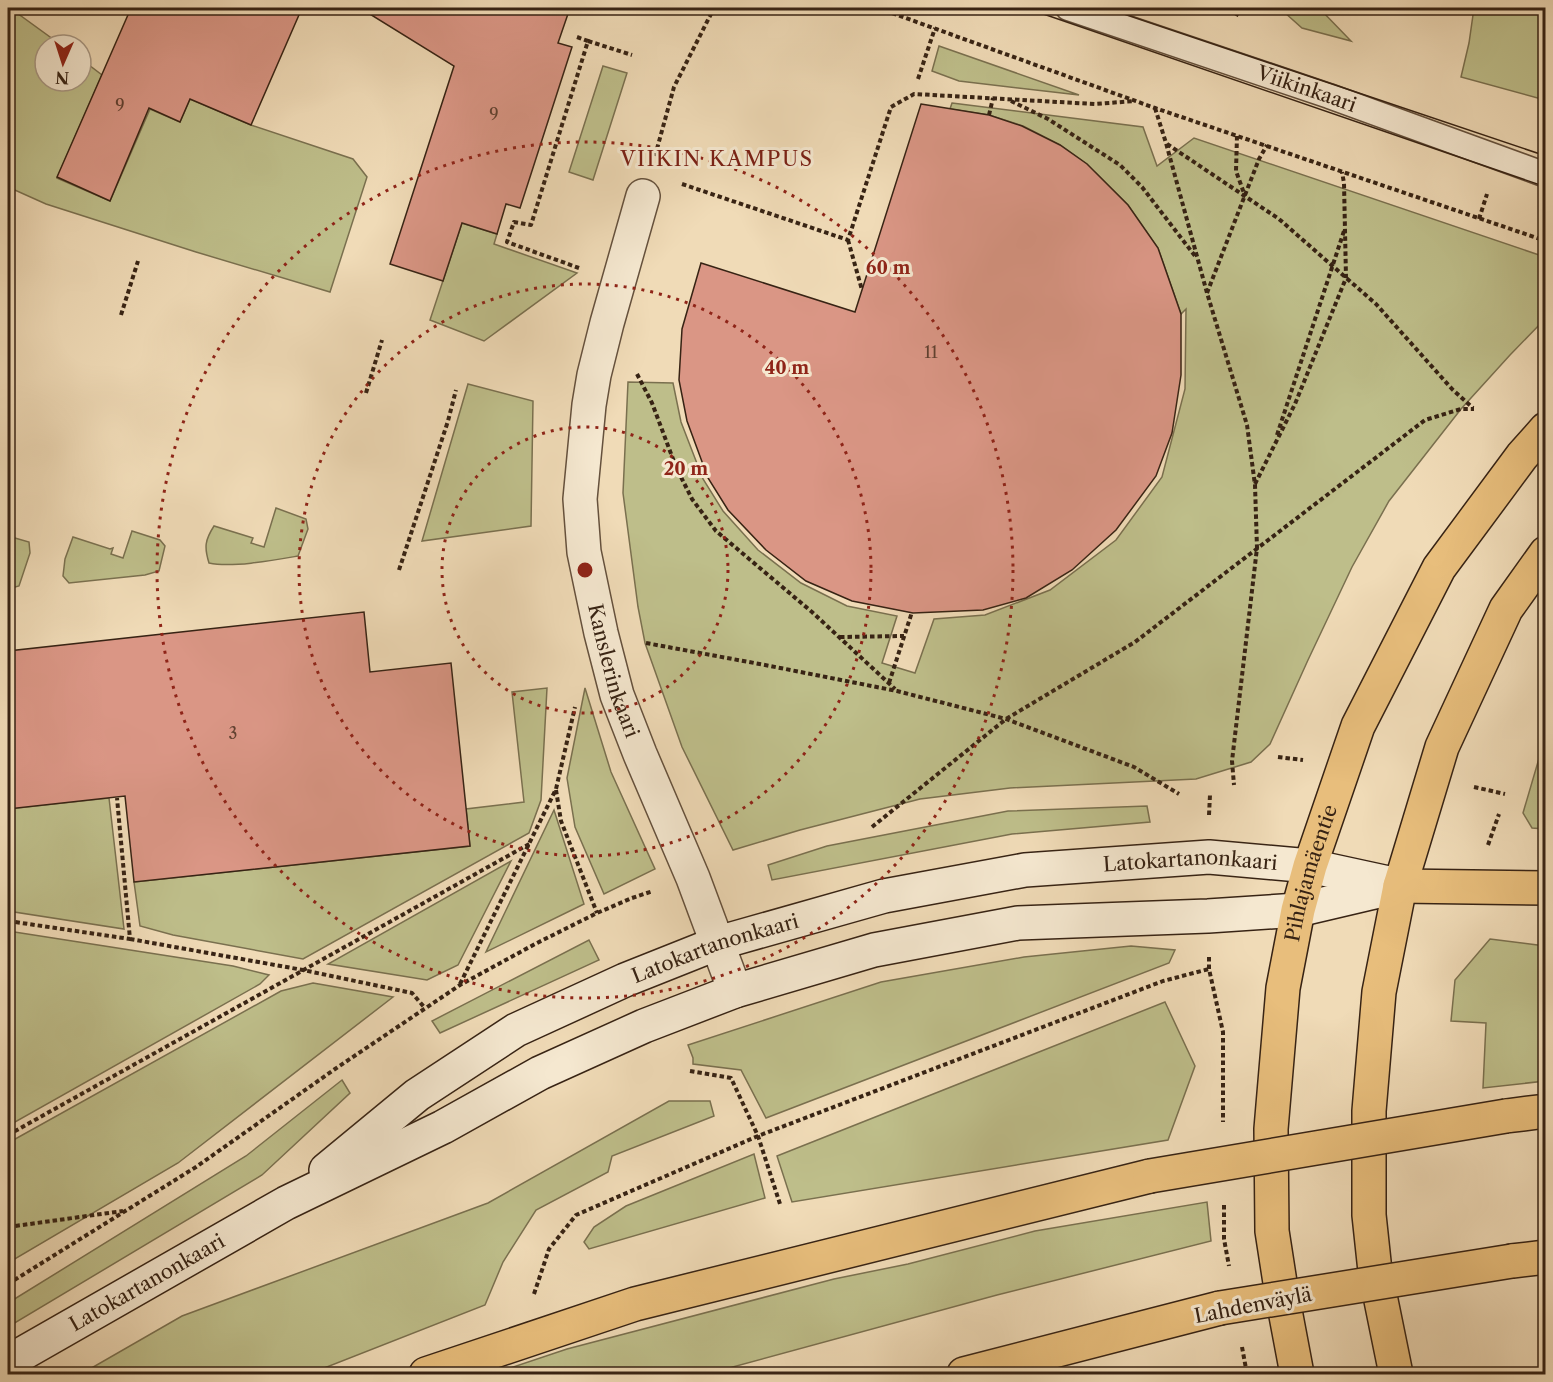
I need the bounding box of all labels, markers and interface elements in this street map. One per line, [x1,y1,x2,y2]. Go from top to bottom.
north arrow [33,33,93,93]
street label: Viikinkaari [1253,60,1360,117]
text: N [55,68,70,88]
house number: 9 [115,95,125,115]
house number: 9 [489,104,499,124]
district label: VIIKIN KAMPUS [619,146,814,171]
text: 60 m [866,257,910,279]
house number: 11 [924,342,938,362]
text: 40 m [765,357,809,379]
text: 20 m [664,458,708,480]
centre of rings [575,560,595,580]
street label: Kanslerinkaari [583,602,644,741]
house number: 3 [229,723,237,743]
street label: Pihlajamäentie [1280,801,1342,944]
street label: Latokartanonkaari [1102,845,1279,876]
street label: Latokartanonkaari [628,909,801,988]
street label: Latokartanonkaari [65,1229,229,1336]
street label: Lahdenväylä [1192,1282,1314,1328]

